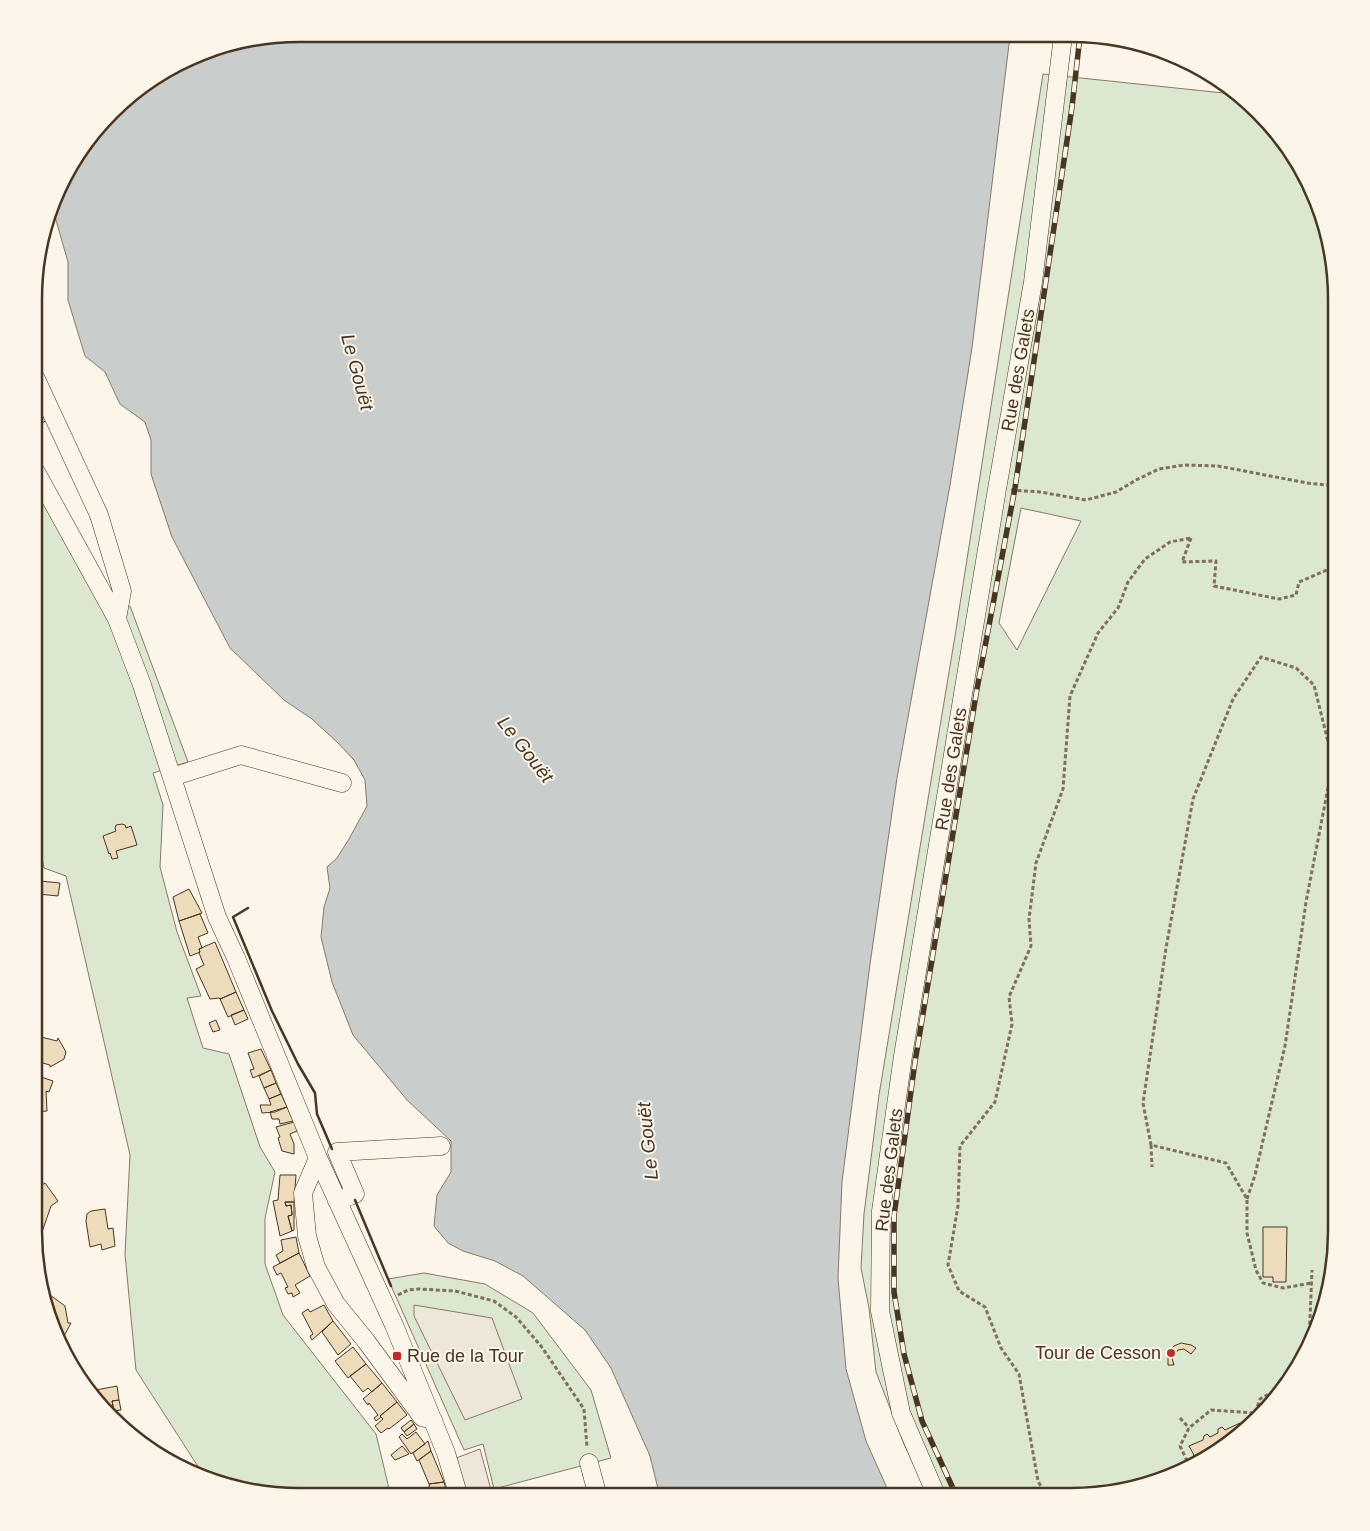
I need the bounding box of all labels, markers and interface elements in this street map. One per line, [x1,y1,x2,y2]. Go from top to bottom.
street label: Rue des Galets [997,307,1039,433]
water label: Le Gouët [337,332,378,413]
street label: Rue des Galets [931,706,971,832]
water label: Le Gouët [493,712,558,787]
water label: Le Gouët [633,1100,662,1181]
street label: Rue des Galets [872,1107,906,1233]
place label: Tour de Cesson [1035,1343,1161,1363]
place label: Rue de la Tour [407,1346,524,1366]
marker: Tour de Cesson [1165,1347,1177,1359]
marker: Rue de la Tour [391,1350,403,1362]

